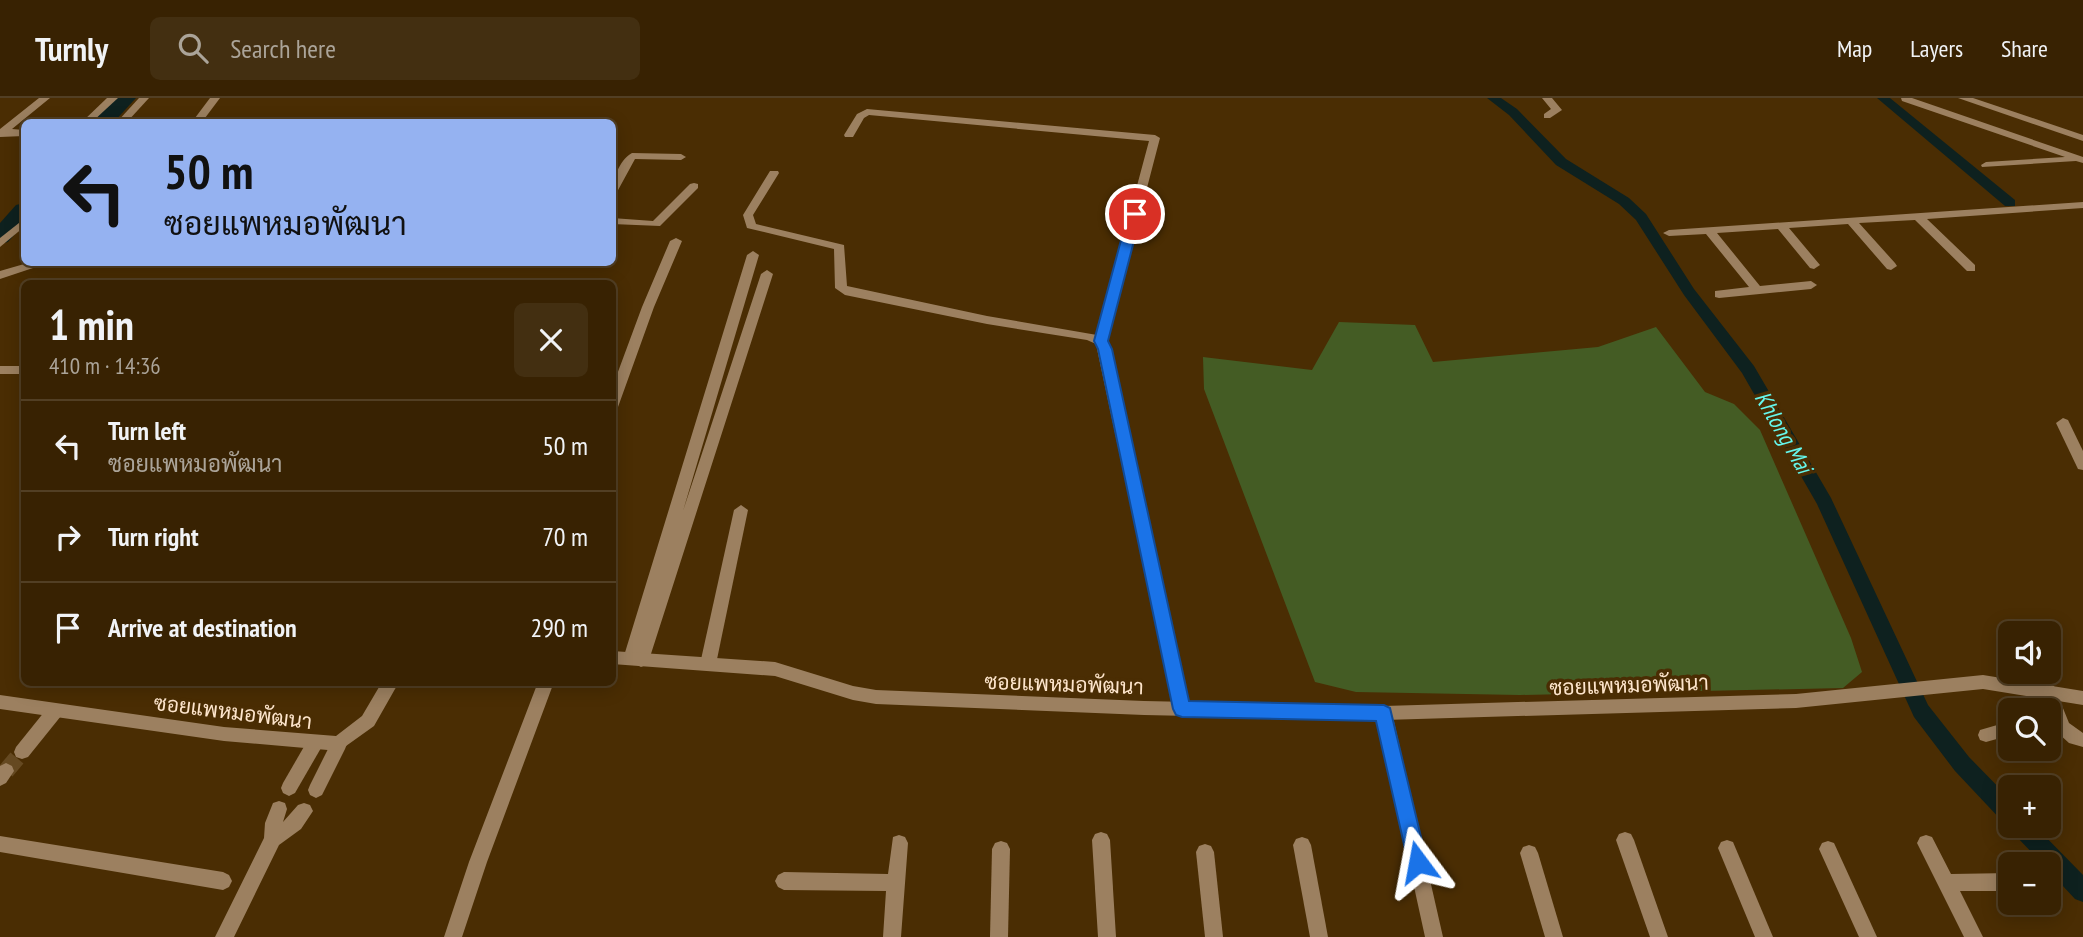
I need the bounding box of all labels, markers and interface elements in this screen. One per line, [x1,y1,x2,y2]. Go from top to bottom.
search box [150,17,640,80]
text: Turnly [35,27,108,70]
icon: search [174,29,212,67]
text: Search here [230,32,336,65]
text: Map [1837,33,1872,64]
text: Layers [1910,33,1963,64]
text: Share [2001,33,2048,64]
text: 50 m [164,139,253,203]
icon: left [49,147,140,238]
pin [1105,184,1165,244]
icon: arrive [1116,195,1154,233]
text: ซอยแพหมอพัฒนา [164,202,407,244]
text: 1 min [49,297,134,352]
button: close [514,303,588,377]
text: 410 m · 14:36 [49,351,161,380]
water label: Khlong Mai [1749,386,1821,481]
text: Turn left [108,414,186,447]
icon: left [49,427,87,465]
text: 50 m [542,429,588,462]
text: ซอยแพหมอพัฒนา [108,449,282,478]
icon: right [49,518,87,556]
text: Turn right [108,520,199,553]
text: 70 m [542,520,588,553]
icon: arrive [49,609,87,647]
text: Arrive at destination [108,611,297,644]
text: 290 m [530,611,588,644]
map controls [1998,621,2061,915]
button: sound [1998,621,2061,684]
street label: ซอยแพหมอพัฒนา [984,668,1144,700]
street label: ซอยแพหมอพัฒนา [1549,669,1709,701]
street label: ซอยแพหมอพัฒนา [152,689,314,735]
button: search [1998,698,2061,761]
button: + [1998,775,2061,838]
position arrow [1381,825,1455,899]
button: − [1998,852,2061,915]

